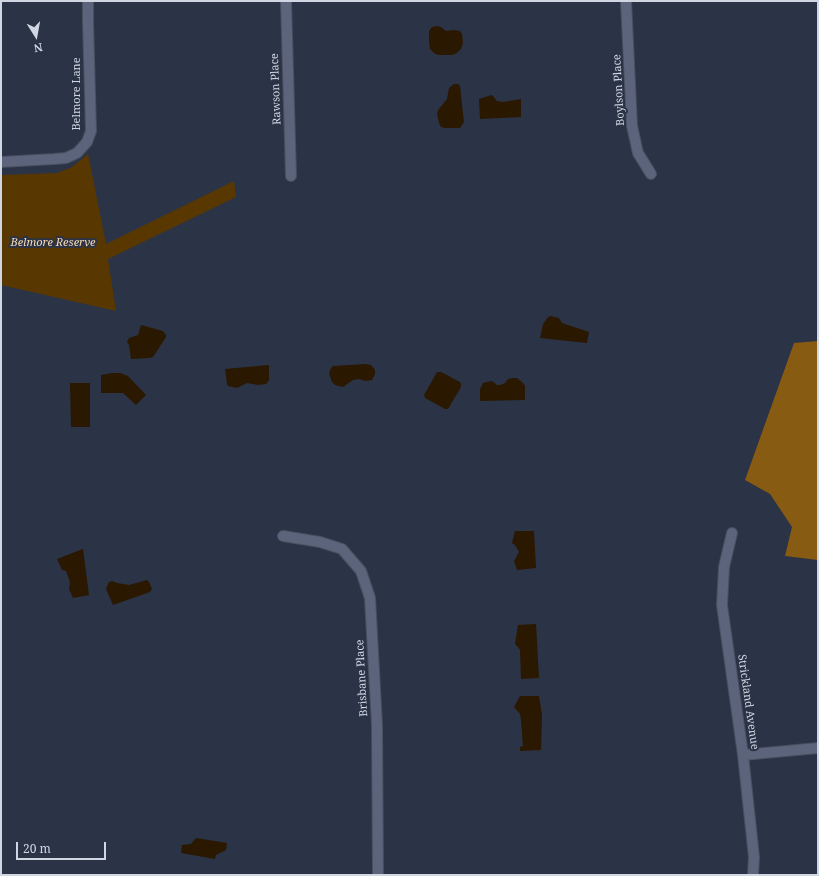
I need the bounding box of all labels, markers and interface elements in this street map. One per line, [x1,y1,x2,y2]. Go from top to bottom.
north arrow [16,16,56,56]
text: N [33,40,44,56]
street label: Rawson Place [268,53,284,125]
street label: Boylson Place [611,54,627,126]
street label: Belmore Lane [70,57,84,131]
park label: Belmore Reserve [10,236,96,250]
street label: Brisbane Place [353,639,371,717]
street label: Strickland Avenue [735,654,761,750]
scale bar [18,834,108,860]
text: 20 m [23,840,51,857]

